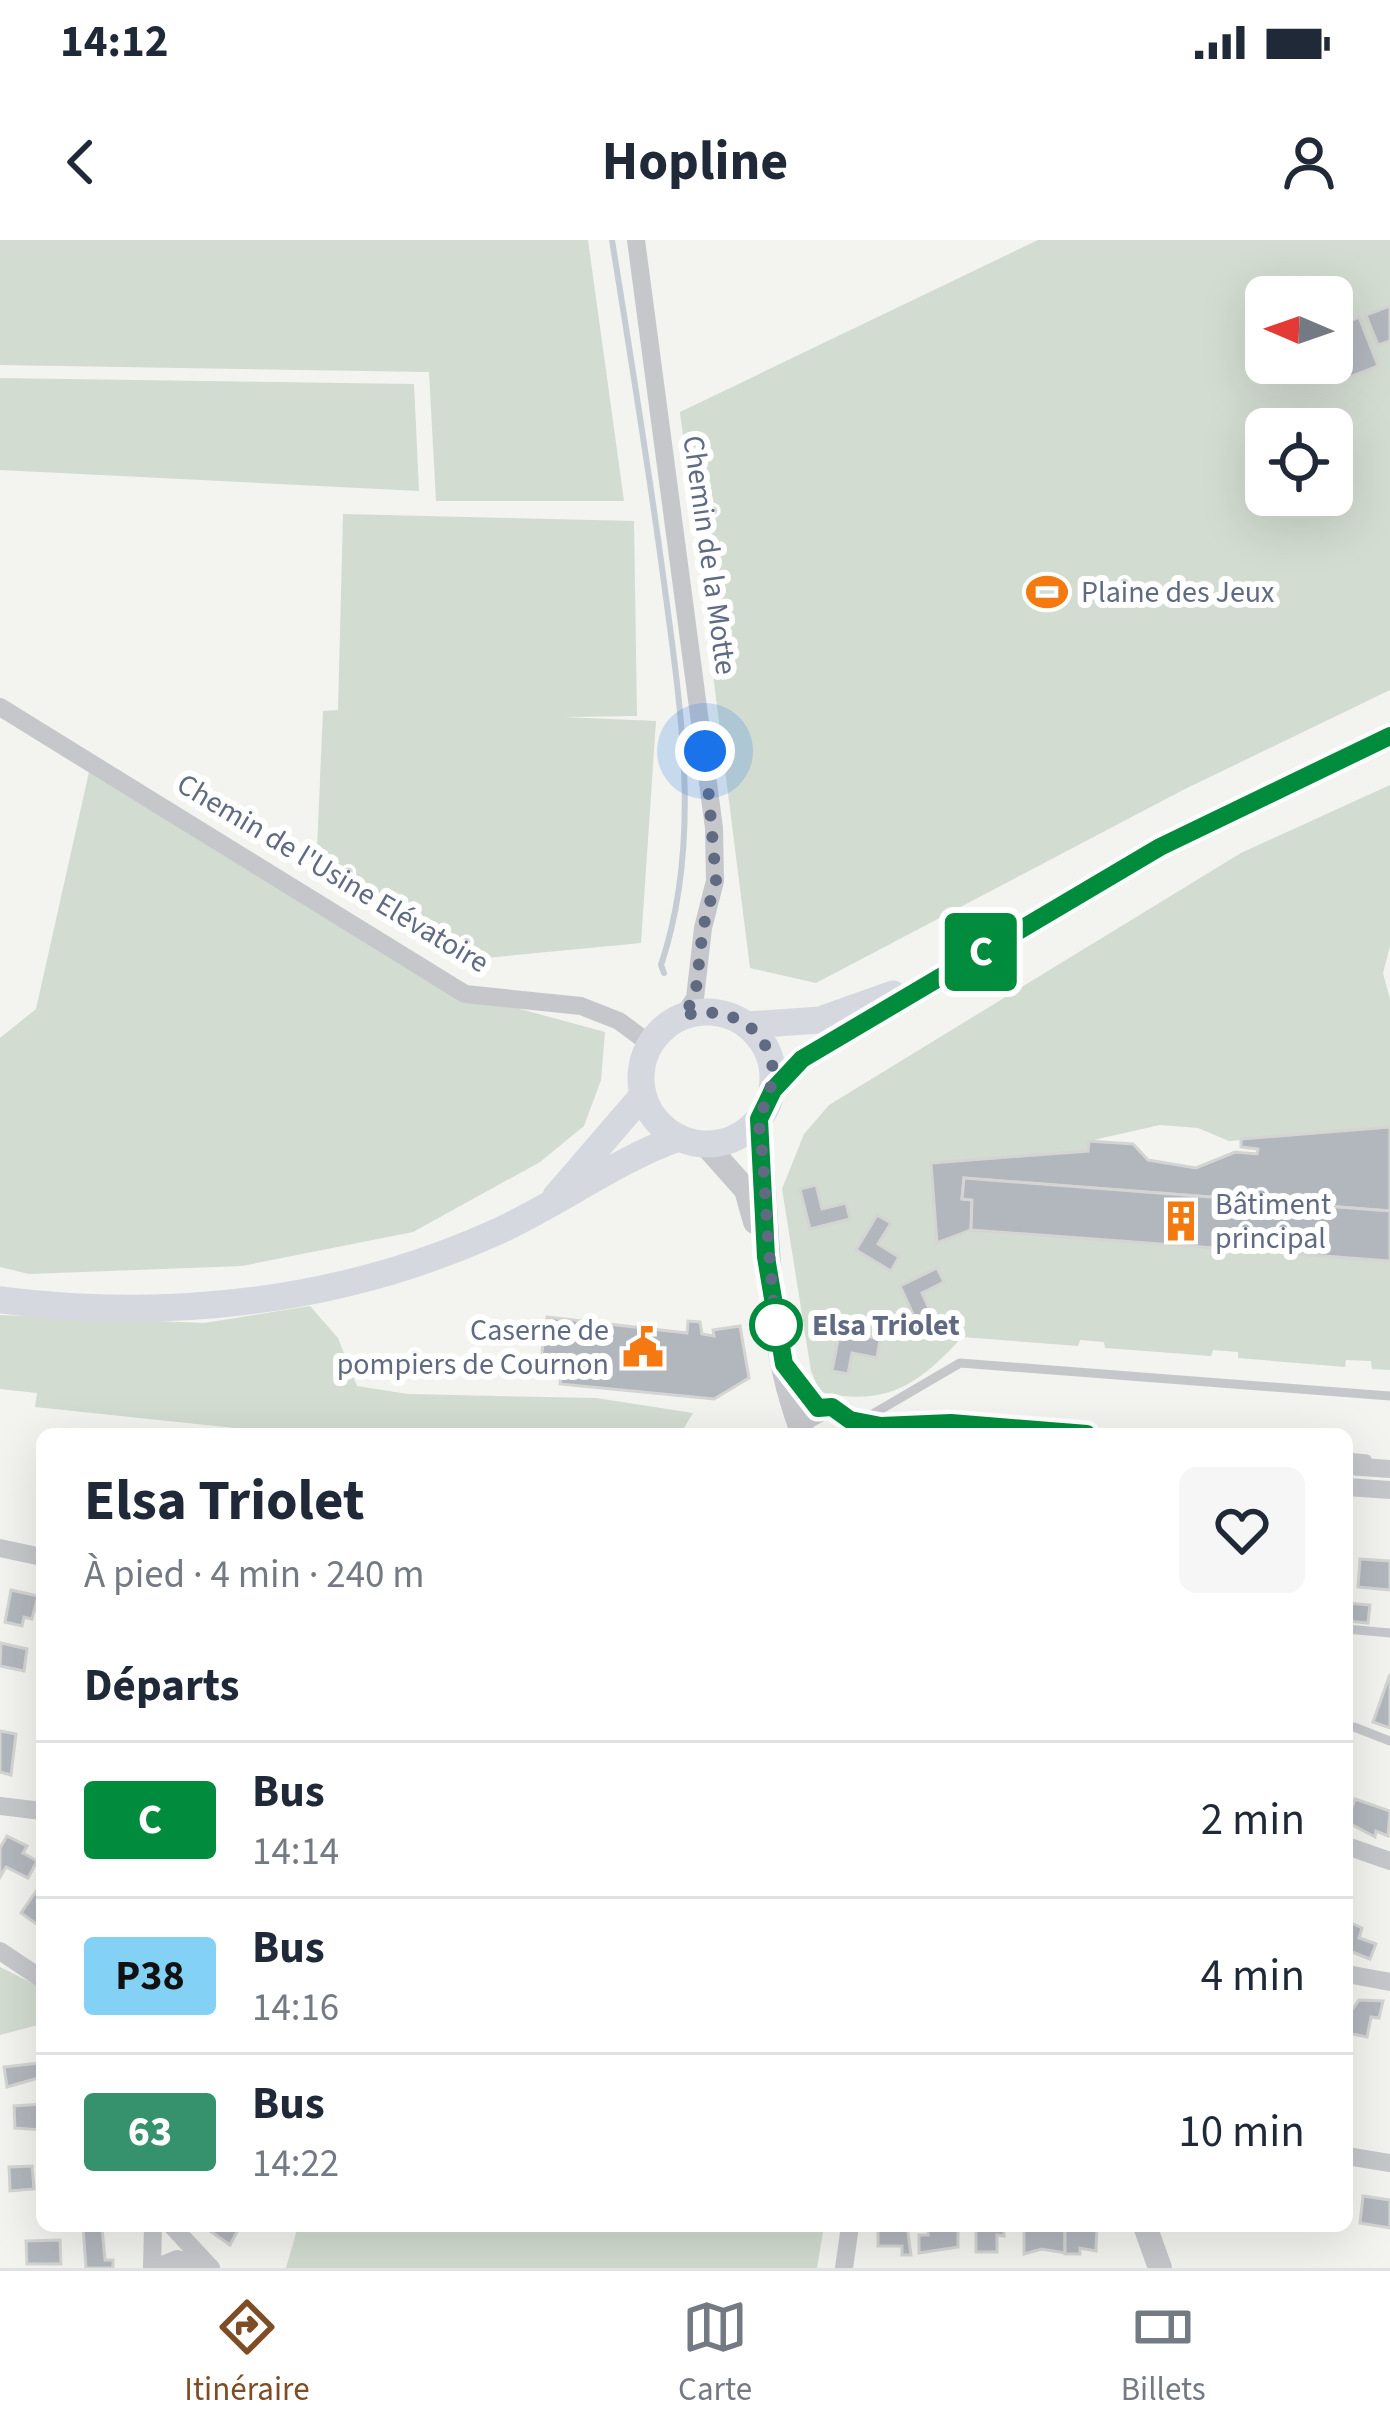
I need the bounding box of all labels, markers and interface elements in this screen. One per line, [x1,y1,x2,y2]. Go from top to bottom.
text: 14:12 [60,10,169,74]
text: Hopline [602,124,788,201]
icon: back [48,129,114,195]
icon: person [1276,129,1342,195]
north arrow [1245,276,1353,384]
map controls [1245,276,1353,516]
button: locate [1245,408,1353,516]
street label: Chemin de la Motte [671,433,748,677]
sports icon: Plaine des Jeux [1024,569,1070,615]
place label: Plaine des Jeux [1081,571,1274,614]
your location [675,721,735,781]
street label: Chemin de l'Usine Elévatoire [169,763,497,984]
line badge: C [942,913,1020,991]
text: C [969,922,993,982]
place label: Bâtiment principal [1215,1183,1331,1260]
building icon: Bâtiment principal [1158,1198,1204,1244]
marker: Elsa Triolet [751,1300,801,1350]
place label: Elsa Triolet [812,1304,960,1347]
place label: Caserne de pompiers de Cournon [337,1309,609,1386]
public building icon: Caserne de pompiers de Cournon [620,1324,666,1370]
text: Elsa Triolet [84,1461,365,1542]
button: heart [1179,1467,1305,1593]
text: À pied · 4 min · 240 m [84,1547,425,1603]
text: Départs [84,1654,240,1718]
text: Bus [252,1760,325,1824]
text: 2 min [1201,1788,1305,1852]
text: C [138,1790,162,1850]
text: 14:14 [252,1824,339,1880]
text: Bus [252,1916,325,1980]
text: 4 min [1201,1944,1305,2008]
text: P38 [115,1946,185,2006]
text: 14:16 [252,1980,339,2036]
text: Bus [252,2072,325,2136]
text: 10 min [1178,2100,1305,2164]
text: 63 [128,2102,172,2162]
text: 14:22 [252,2136,339,2192]
tab: Itinéraire [184,2294,310,2413]
tab: Carte [678,2294,752,2413]
tab: Billets [1121,2294,1206,2413]

